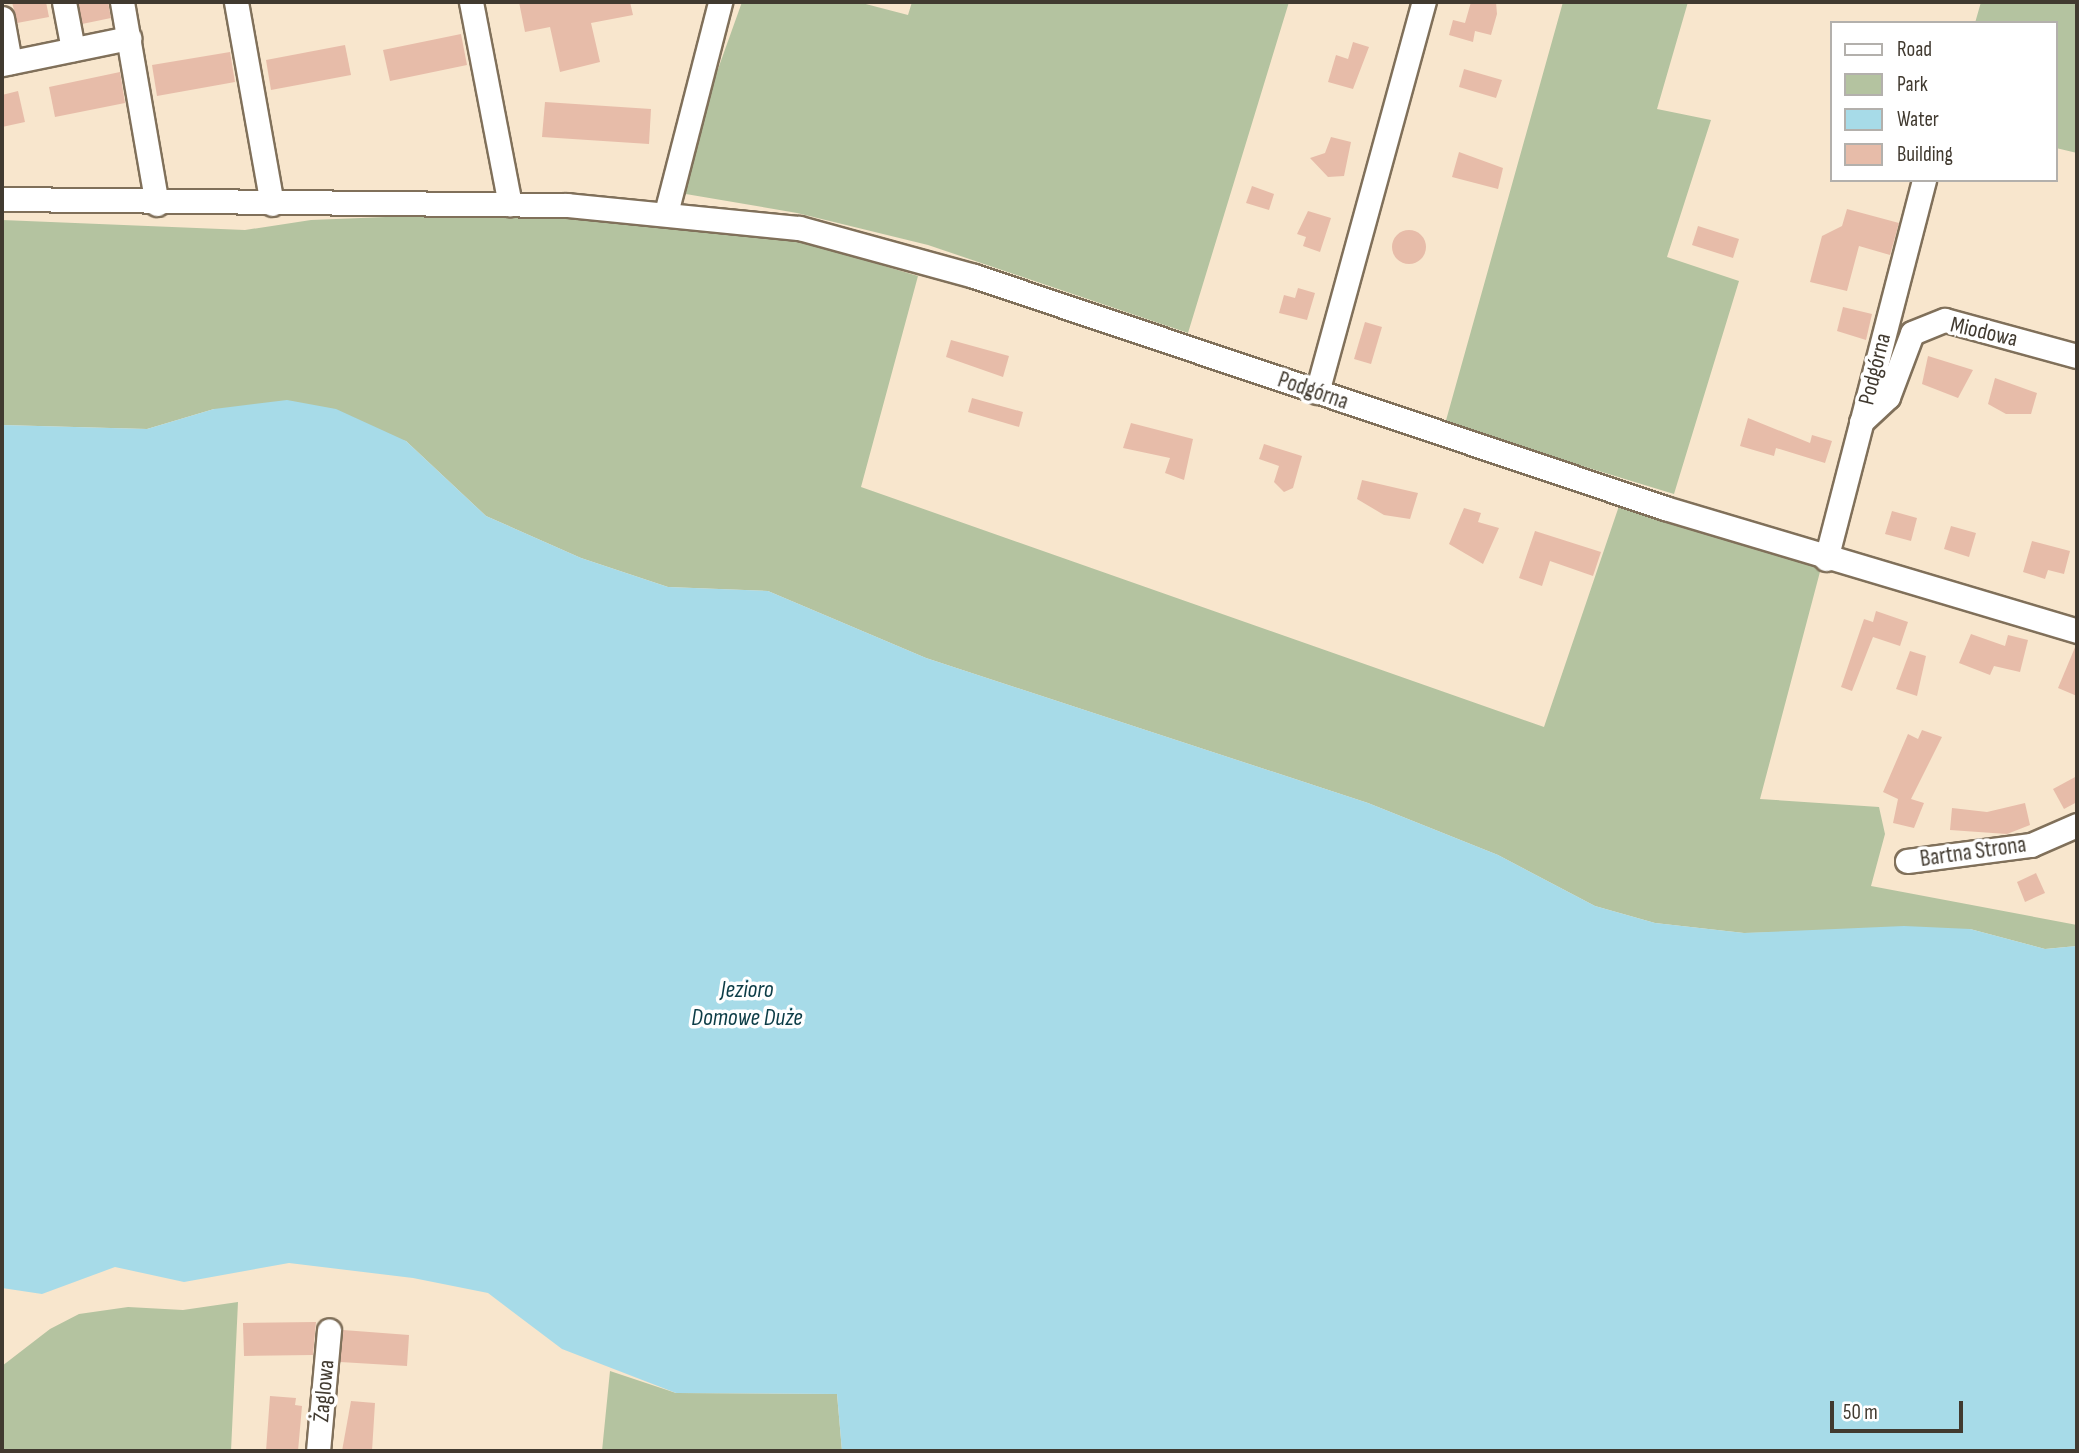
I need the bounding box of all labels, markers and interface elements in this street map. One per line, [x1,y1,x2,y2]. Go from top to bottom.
legend [1830,21,2058,182]
text: Road [1897,37,1932,62]
text: Park [1897,72,1928,97]
text: Water [1897,107,1939,132]
text: Building [1897,142,1953,167]
street label: Miodowa [1948,311,2020,353]
street label: Podgórna [1853,330,1897,408]
street label: Podgórna [1274,366,1352,416]
street label: Bartna Strona [1918,831,2028,873]
water label: Jezioro Domowe Duże [691,976,803,1032]
street label: Żaglowa [308,1359,340,1423]
scale bar [1834,1386,1967,1430]
text: 50 m [1843,1400,1878,1425]

